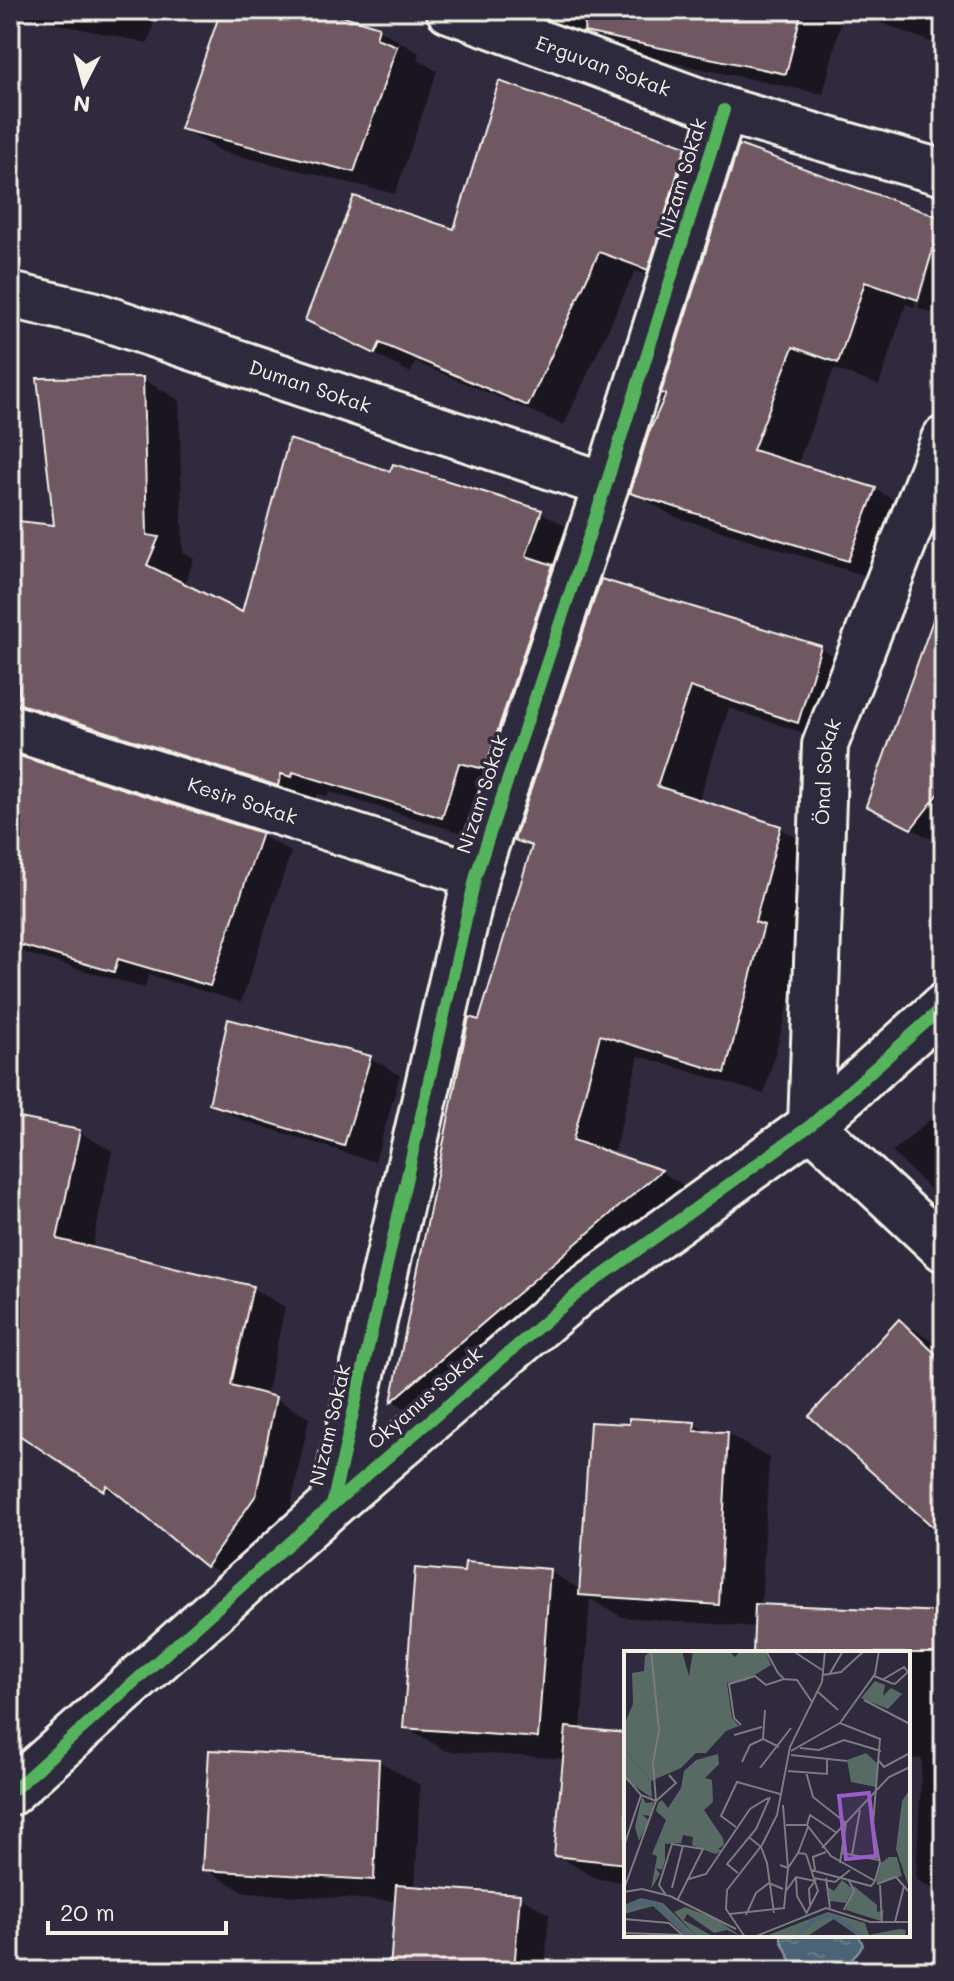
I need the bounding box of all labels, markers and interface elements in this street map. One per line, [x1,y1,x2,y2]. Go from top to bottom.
street label: Erguvan Sokak [533,29,674,102]
north arrow [44,44,124,124]
text: N [72,89,92,120]
street label: Nizam Sokak [651,115,712,241]
street label: Duman Sokak [246,353,375,418]
street label: Önal Sokak [808,714,846,825]
street label: Nizam Sokak [450,731,513,856]
street label: Kesir Sokak [185,770,301,830]
street label: Okyanus Sokak [361,1340,487,1454]
street label: Nizam Sokak [302,1362,356,1488]
inset map [624,1651,910,1937]
scale bar [48,1885,226,1935]
text: 20 m [60,1896,115,1927]

